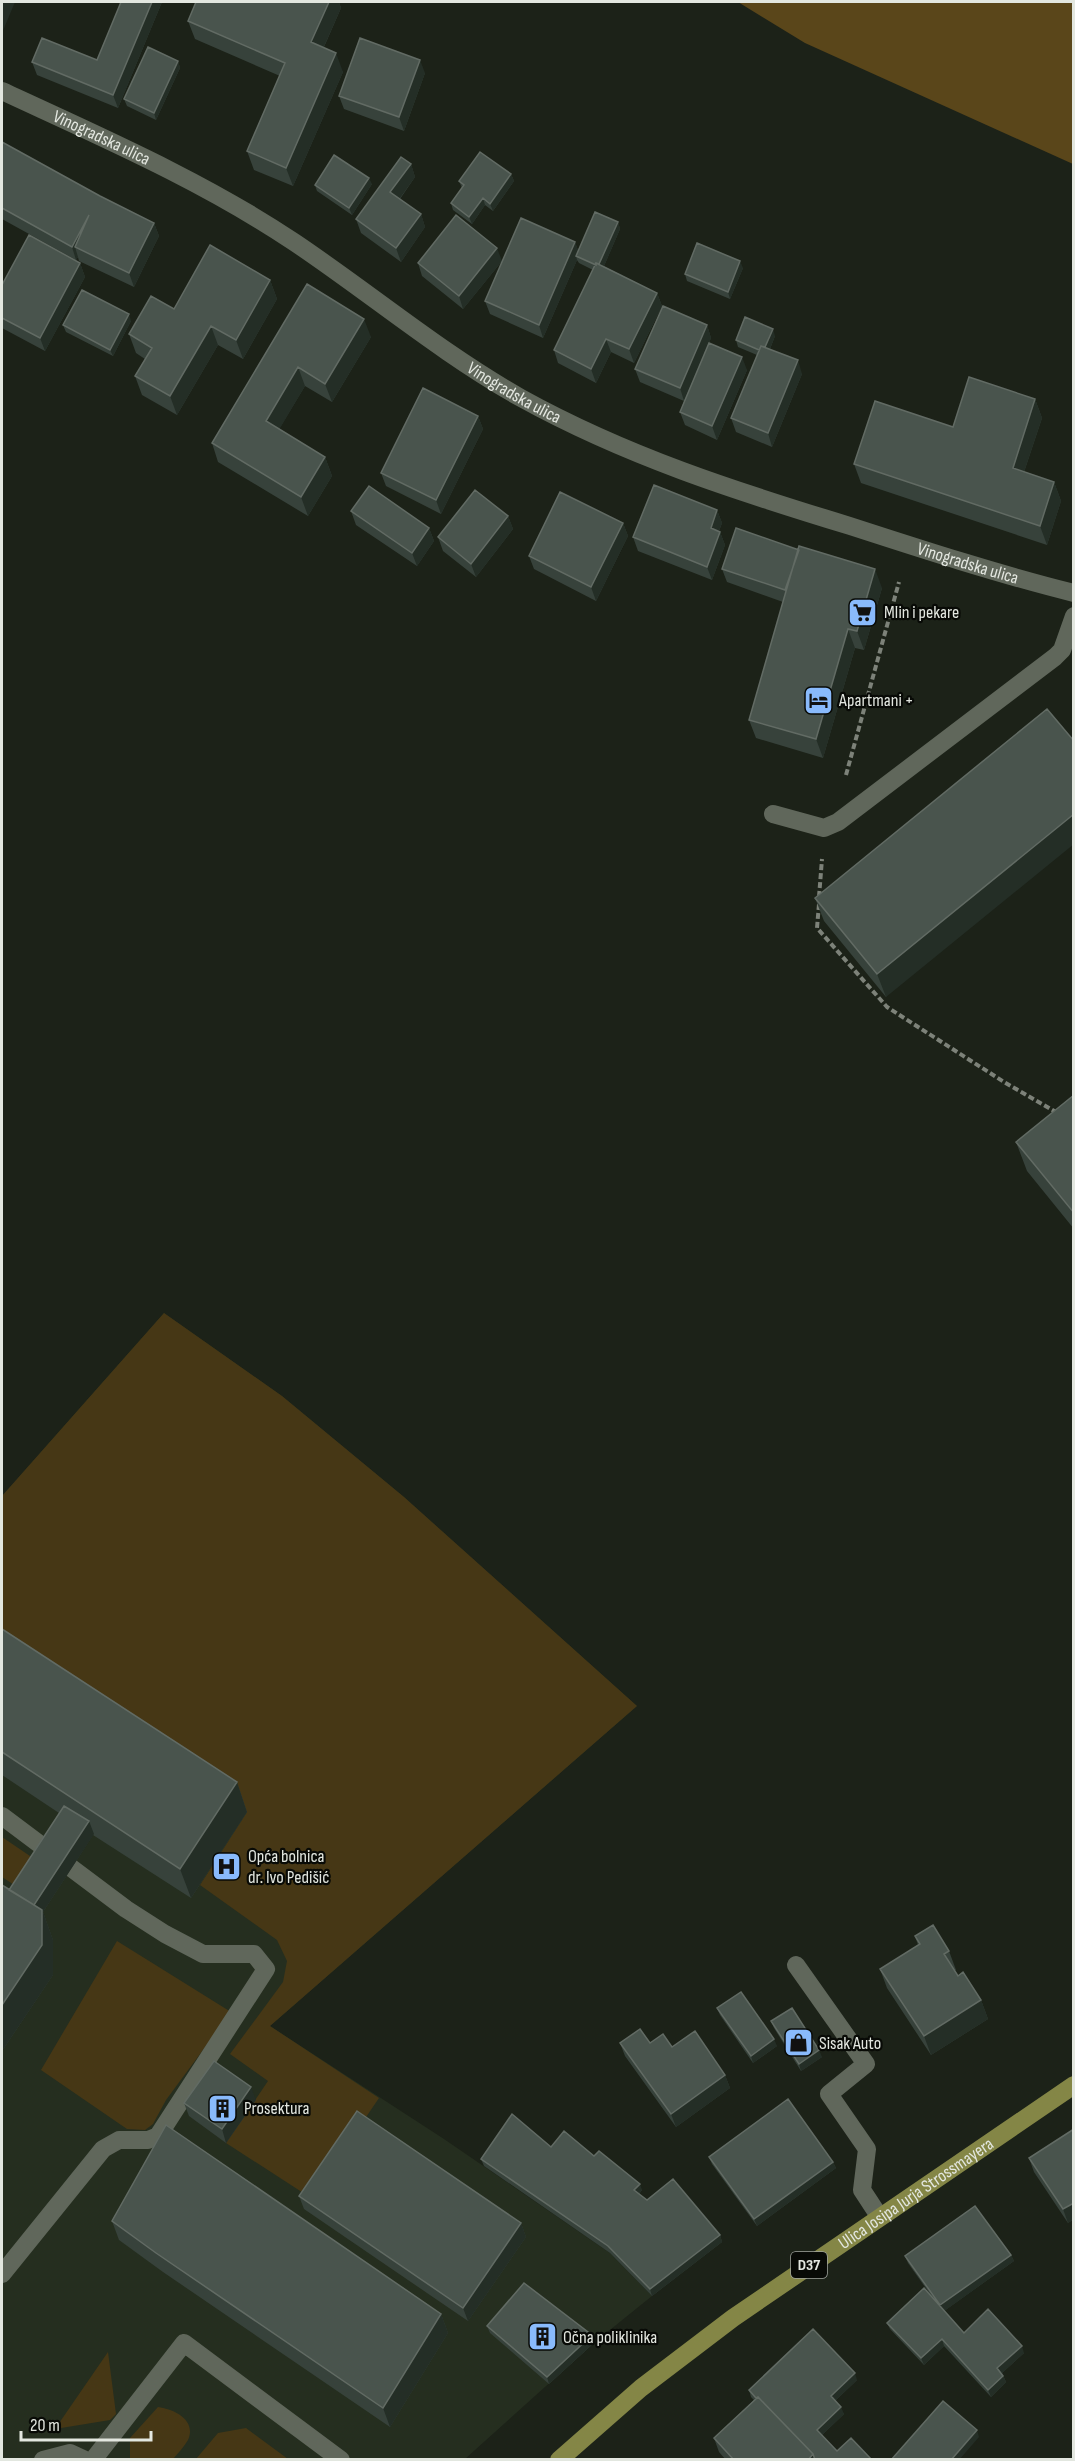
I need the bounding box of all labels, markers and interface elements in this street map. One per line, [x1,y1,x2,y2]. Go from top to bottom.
street label: Vinogradska ulica [50,106,154,169]
street label: Vinogradska ulica [463,357,565,428]
street label: Vinogradska ulica [915,538,1021,588]
supermarket icon: Mlin i pekare [847,596,879,628]
place label: Mlin i pekare [884,602,959,623]
hotel icon: Apartmani + [802,684,834,716]
place label: Apartmani + [838,690,913,711]
place label: Opća bolnica dr. Ivo Pedišić [248,1846,329,1888]
hospital icon: Opća bolnica dr. Ivo Pedišić [211,1850,243,1882]
shop icon: Sisak Auto [782,2027,814,2059]
place label: Sisak Auto [819,2033,881,2054]
building icon: Prosektura [207,2092,239,2124]
place label: Prosektura [244,2098,309,2119]
street label: Ulica Josipa Jurja Strossmayera [834,2133,997,2253]
road number: D37 [791,2252,827,2278]
building icon: Očna poliklinika [526,2321,558,2353]
place label: Očna poliklinika [563,2327,657,2348]
scale bar [21,2404,152,2442]
text: 20 m [30,2415,60,2436]

